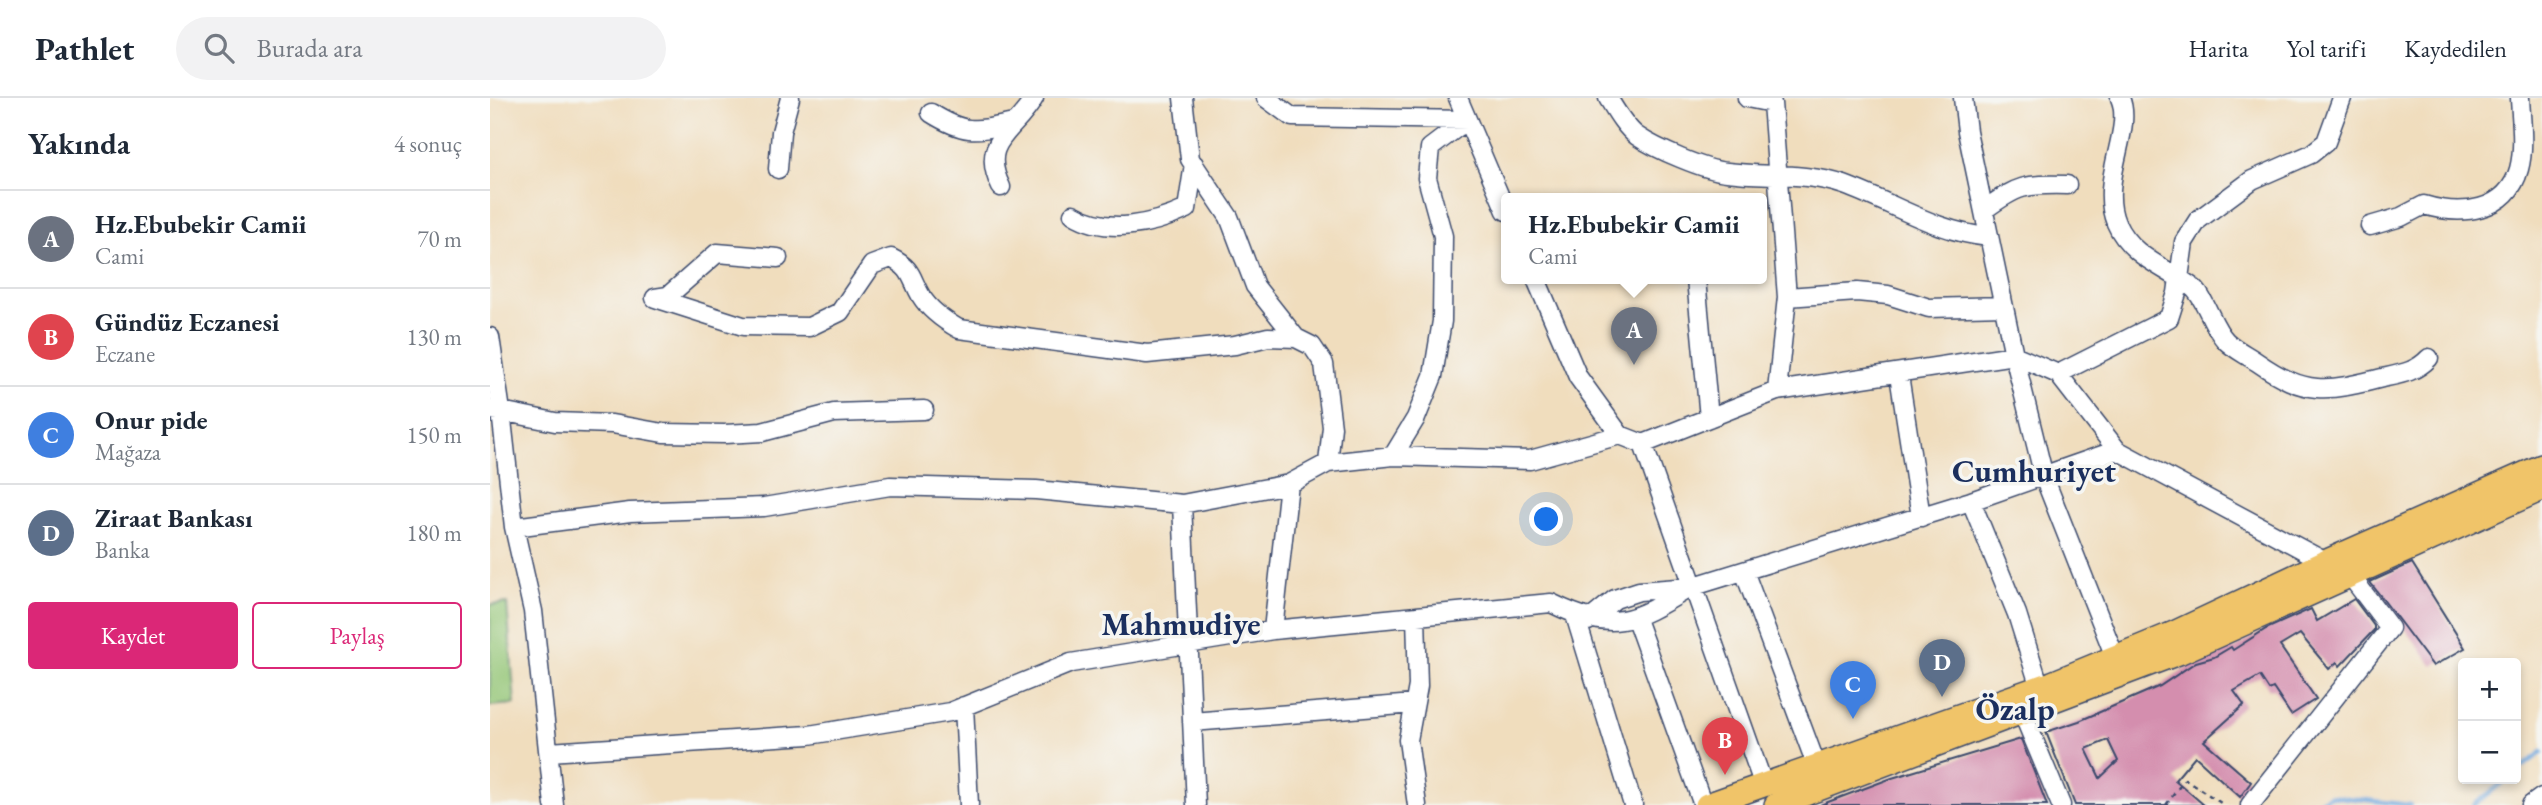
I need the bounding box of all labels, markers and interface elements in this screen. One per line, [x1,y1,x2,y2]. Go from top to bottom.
search box [176,17,666,80]
text: Pathlet [35,27,134,70]
icon: search [200,29,238,67]
text: Burada ara [256,31,363,65]
text: Harita [2189,33,2249,64]
text: Yol tarifi [2287,33,2366,64]
text: Kaydedilen [2404,33,2507,64]
text: Yakında [28,124,130,163]
text: 4 sonuç [394,129,462,159]
popup [1501,193,1767,284]
text: Hz.Ebubekir Camii [95,207,307,241]
text: Hz.Ebubekir Camii [1528,207,1740,241]
text: A [43,224,59,254]
text: 70 m [417,224,462,254]
text: Cami [95,241,144,271]
text: Cami [1528,241,1577,271]
text: Gündüz Eczanesi [95,305,280,339]
pin: A [1611,307,1657,365]
text: B [44,322,58,352]
text: 130 m [406,322,462,352]
text: Eczane [95,339,155,369]
text: Onur pide [95,403,208,437]
text: C [43,420,59,450]
text: 150 m [406,420,462,450]
text: Mağaza [95,437,161,467]
district label: Cumhuriyet [1952,450,2116,492]
text: Ziraat Bankası [95,501,253,535]
your location [1529,502,1563,536]
text: D [42,518,60,548]
text: 180 m [406,518,462,548]
text: Banka [95,535,150,565]
button: Kaydet [28,602,238,669]
button: Paylaş [252,602,462,669]
district label: Mahmudiye [1101,603,1261,645]
pin: D [1919,639,1965,697]
map controls [2458,658,2521,784]
button: + [2458,658,2521,721]
pin: C [1830,661,1876,719]
district label: Özalp [1975,688,2055,730]
pin: B [1702,717,1748,775]
button: − [2458,721,2521,784]

